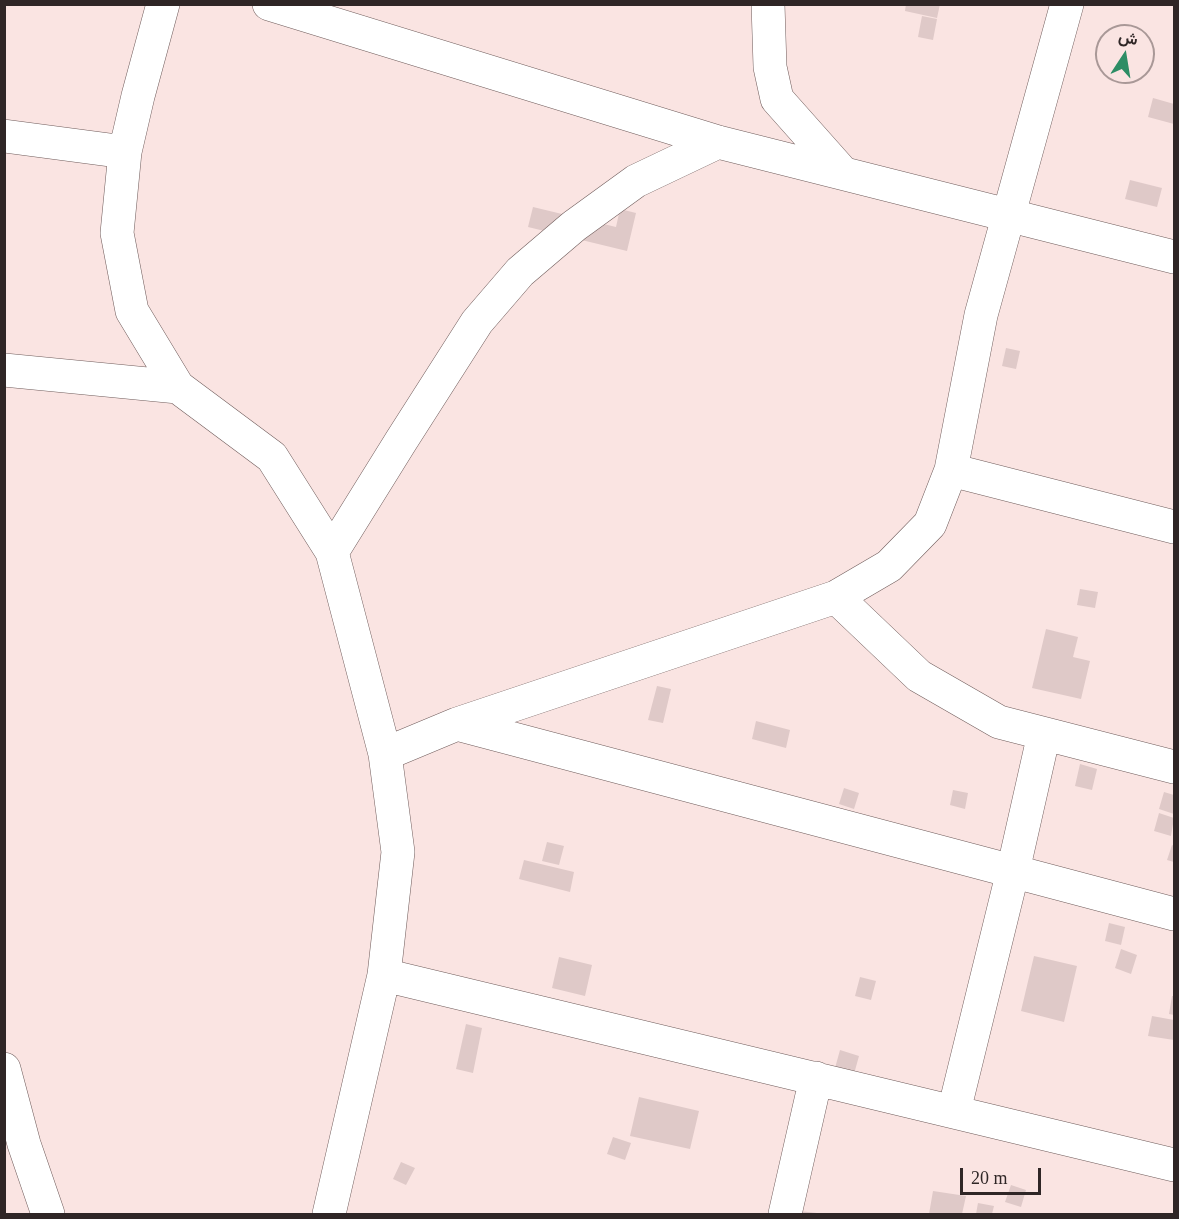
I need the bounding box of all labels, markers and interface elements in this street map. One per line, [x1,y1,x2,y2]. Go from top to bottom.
north arrow [1095,24,1155,84]
text: ش [1117,28,1140,48]
scale bar [963,1156,1044,1194]
text: 20 m [971,1168,1008,1188]

